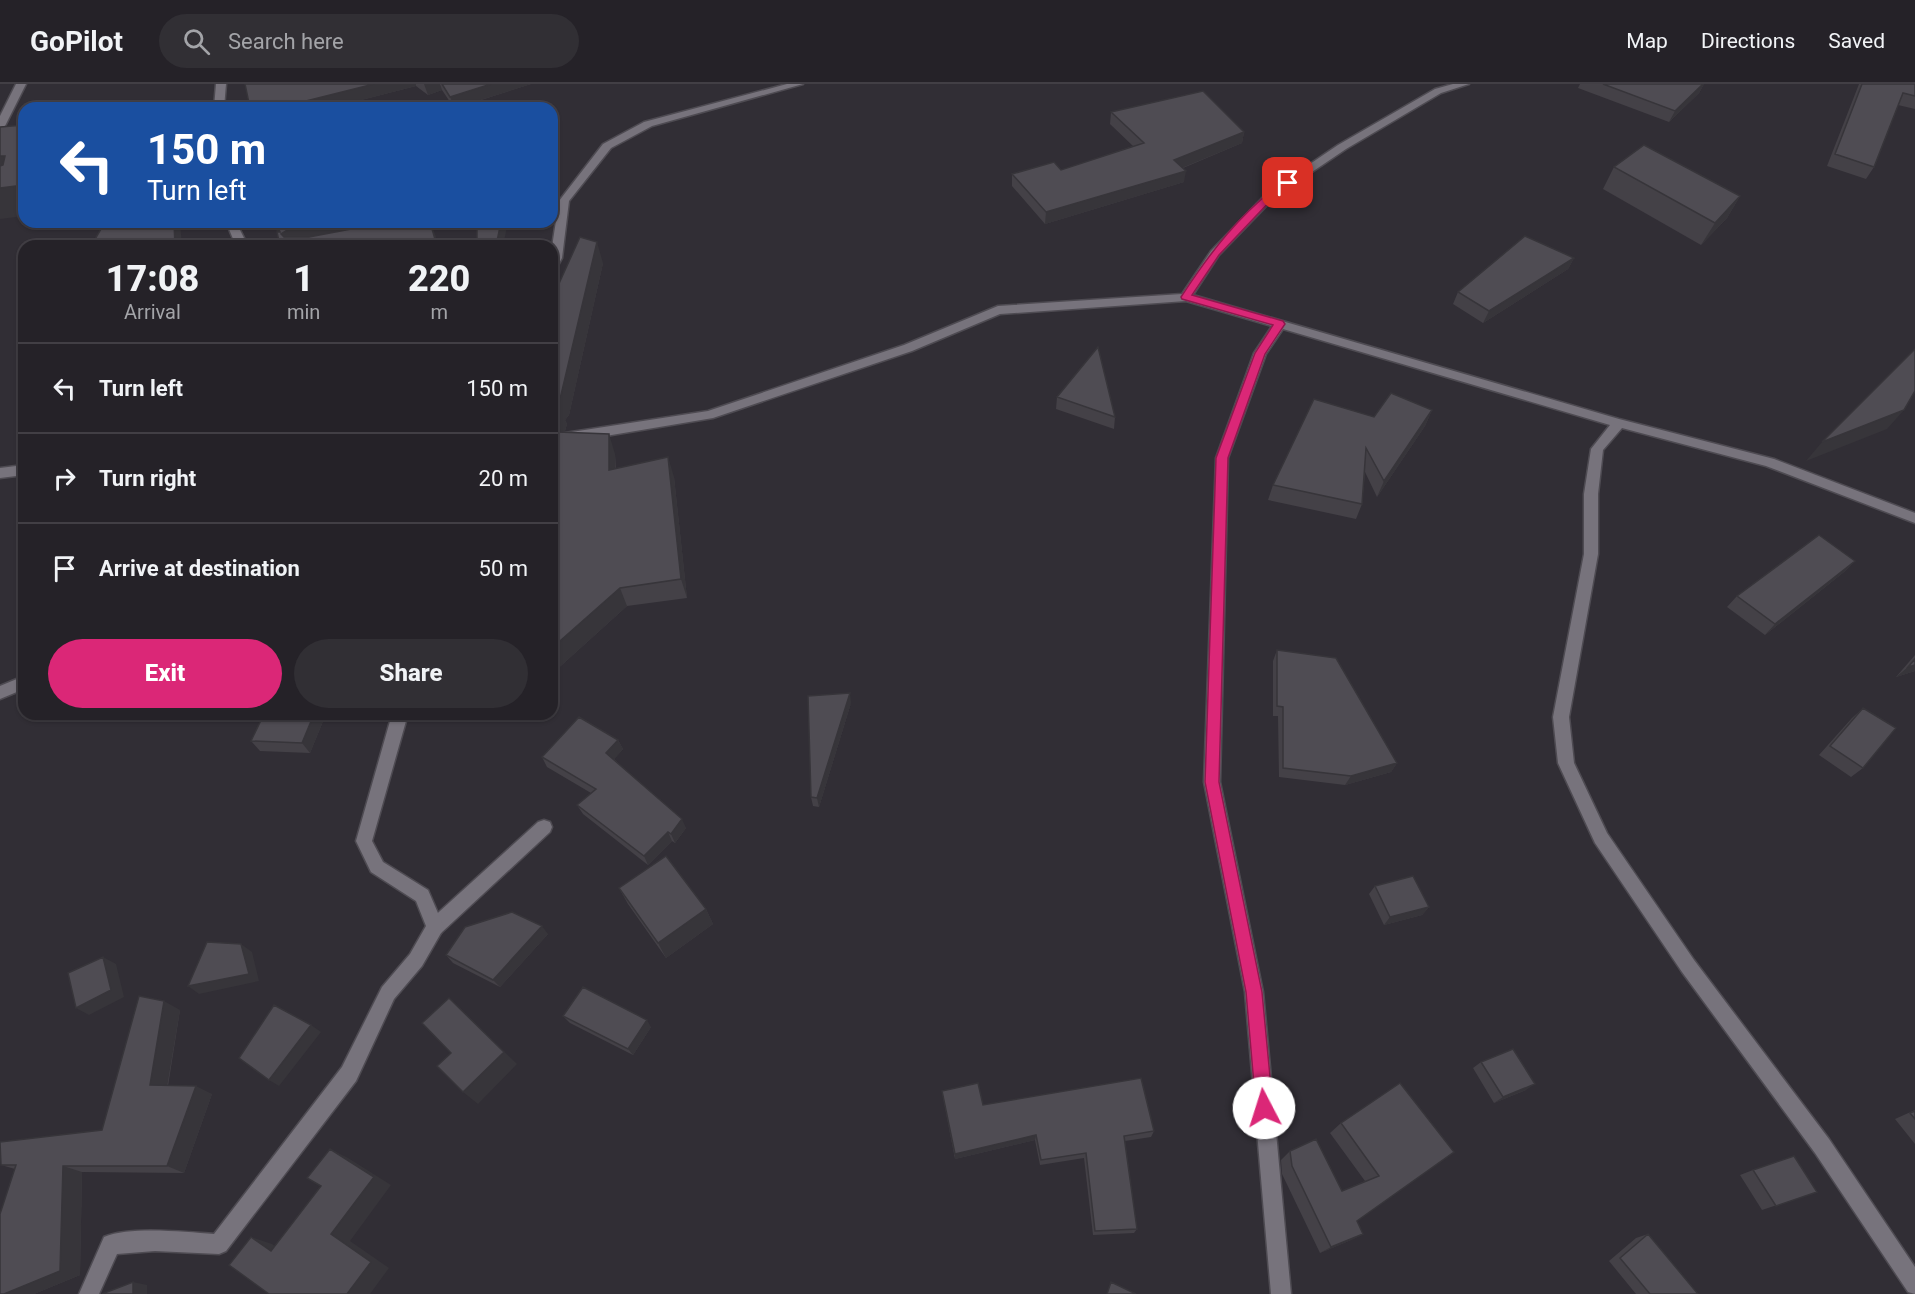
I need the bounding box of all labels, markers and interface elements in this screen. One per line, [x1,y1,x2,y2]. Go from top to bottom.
search box [159,14,579,68]
text: GoPilot [30,25,123,58]
icon: search [180,25,213,58]
text: Search here [228,29,344,54]
text: Map [1626,29,1668,53]
text: Directions [1701,29,1795,53]
text: Saved [1828,29,1885,53]
text: 150 m [147,125,266,174]
icon: left [48,126,126,204]
pin [1262,157,1313,208]
icon: arrive [1271,166,1304,199]
text: Turn left [147,175,247,207]
text: 17:08 [106,258,199,300]
text: 1 [293,258,314,300]
text: 220 [408,258,470,300]
text: Arrival [124,300,181,324]
text: min [287,300,320,324]
text: m [430,300,448,324]
icon: left [48,372,81,405]
text: Turn left [99,376,183,401]
text: 150 m [466,376,528,401]
icon: right [48,462,81,495]
text: Turn right [99,466,196,491]
text: 20 m [479,466,528,491]
icon: arrive [48,552,81,585]
text: Arrive at destination [99,556,300,581]
text: 50 m [479,556,528,581]
button: Exit [48,639,282,708]
button: Share [294,639,528,708]
position arrow [1232,1076,1296,1140]

